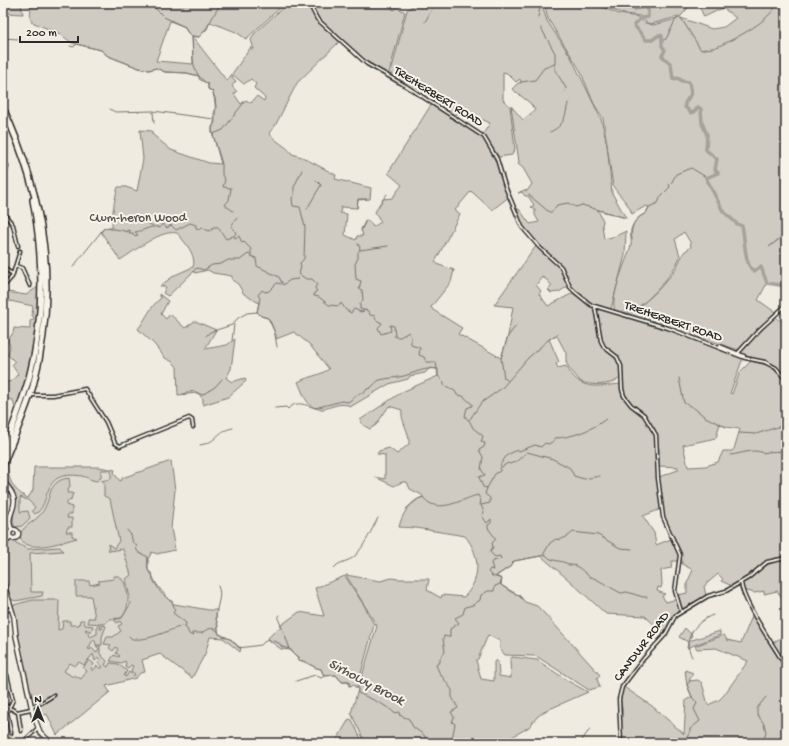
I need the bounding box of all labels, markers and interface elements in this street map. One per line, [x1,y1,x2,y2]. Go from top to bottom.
scale bar [20,18,78,44]
text: 200 m [26,27,57,41]
street label: TREHERBERT ROAD [390,63,486,131]
park label: Cwm-heron Wood [90,211,188,226]
street label: TREHERBERT ROAD [621,298,724,346]
street label: CANDWR ROAD [611,609,673,685]
water label: Sirhowy Brook [325,656,408,711]
north arrow [18,688,58,728]
text: N [34,694,42,706]

